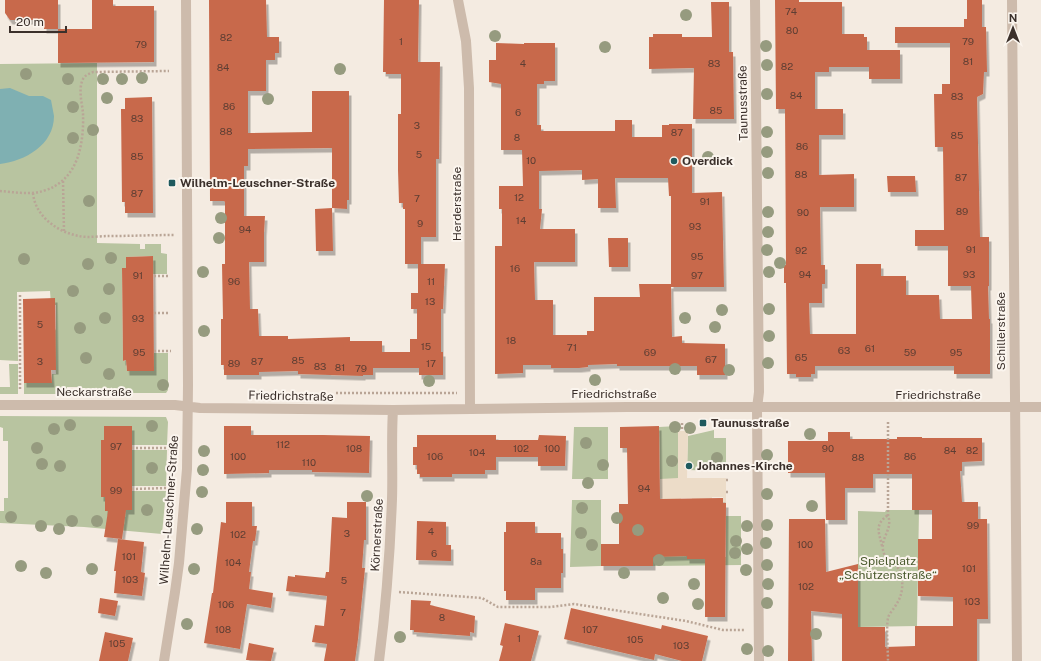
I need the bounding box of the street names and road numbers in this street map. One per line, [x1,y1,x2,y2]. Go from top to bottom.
street label: Taunusstraße [735,65,751,141]
street label: Herderstraße [450,166,464,241]
street label: Schillerstraße [994,292,1008,370]
street label: Neckarstraße [56,385,132,399]
street label: Friedrichstraße [571,387,657,401]
street label: Friedrichstraße [248,388,334,404]
street label: Friedrichstraße [895,388,981,402]
street label: Wilhelm-Leuschner-Straße [157,435,181,585]
street label: Körnerstraße [368,498,386,572]

